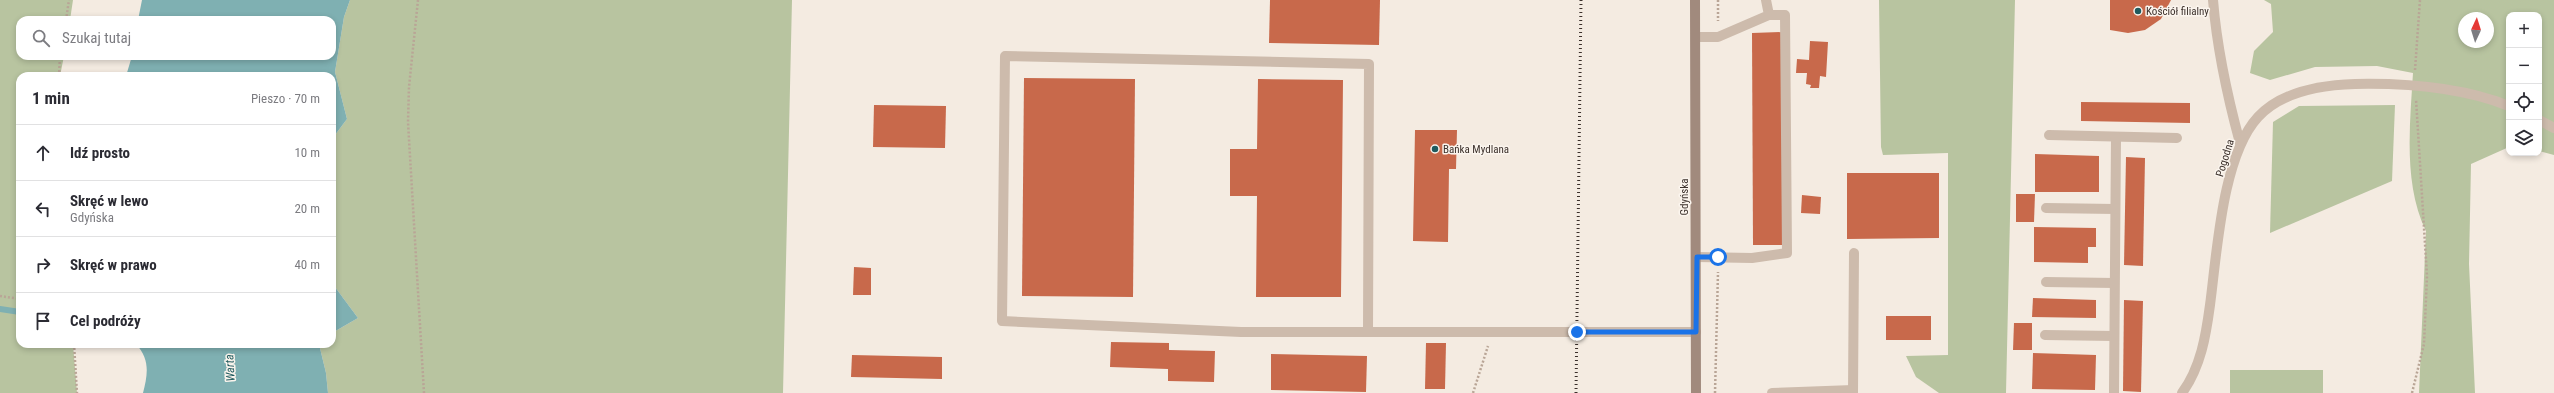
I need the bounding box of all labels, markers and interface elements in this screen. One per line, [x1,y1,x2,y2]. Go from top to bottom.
place label: Kościół filialny [2146,5,2209,18]
marker: Kościół filialny [2133,6,2143,16]
north arrow [2458,12,2494,48]
map controls [2506,12,2542,156]
button: + [2506,12,2542,48]
search box [16,16,336,60]
icon: search [30,27,52,49]
text: Szukaj tutaj [62,29,131,47]
button: − [2506,48,2542,84]
button: locate [2506,84,2542,120]
text: 1 min [32,88,70,108]
text: Pieszo · 70 m [251,91,320,106]
button: layers [2506,120,2542,156]
street label: Pogodna [2213,138,2237,178]
icon: ahead [32,142,54,164]
place label: Bańka Mydlana [1443,143,1509,156]
text: Idź prosto [70,144,130,162]
marker: Bańka Mydlana [1430,144,1440,154]
text: 10 m [294,145,320,160]
street label: Gdyńska [1678,178,1691,216]
text: Skręć w lewo [70,192,149,210]
icon: left [32,198,54,220]
text: 20 m [294,201,320,216]
text: Gdyńska [70,210,114,225]
route start [1709,248,1727,266]
icon: right [32,254,54,276]
text: Skręć w prawo [70,256,157,274]
text: 40 m [294,257,320,272]
icon: arrive [32,310,54,332]
text: Cel podróży [70,312,141,330]
route end [1568,323,1586,341]
water label: Warta [222,354,238,382]

